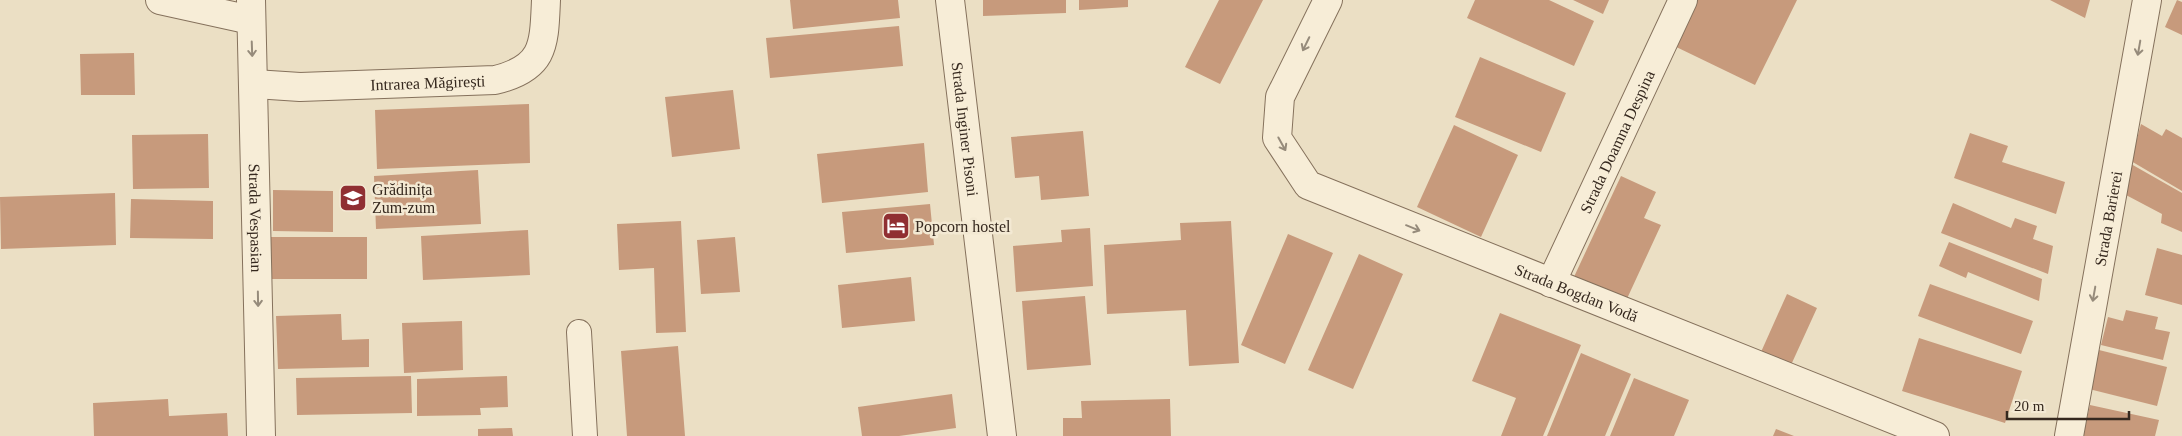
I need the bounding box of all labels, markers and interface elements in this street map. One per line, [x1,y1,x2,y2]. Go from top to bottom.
one-way arrow [1301,36,1310,51]
one-way arrow [248,40,257,56]
one-way arrow [2133,40,2143,56]
street label: Strada Inginer Pisoni [949,61,982,198]
street label: Strada Doamna Despina [1576,68,1658,216]
street label: Intrarea Măgirești [370,72,486,93]
one-way arrow [1276,137,1287,151]
street label: Strada Vespasian [246,163,266,272]
street label: Strada Barierei [2091,169,2125,267]
place label: Grădinița Zum-zum [372,181,436,216]
school or university icon: Grădinița Zum-zum [338,183,368,213]
hotel icon: Popcorn hostel [881,211,911,241]
place label: Popcorn hostel [915,218,1011,236]
one-way arrow [1405,223,1420,233]
street label: Strada Bogdan Vodă [1513,260,1641,325]
one-way arrow [2089,286,2099,302]
one-way arrow [253,290,263,306]
scale bar [2007,388,2130,420]
text: 20 m [2014,398,2045,414]

